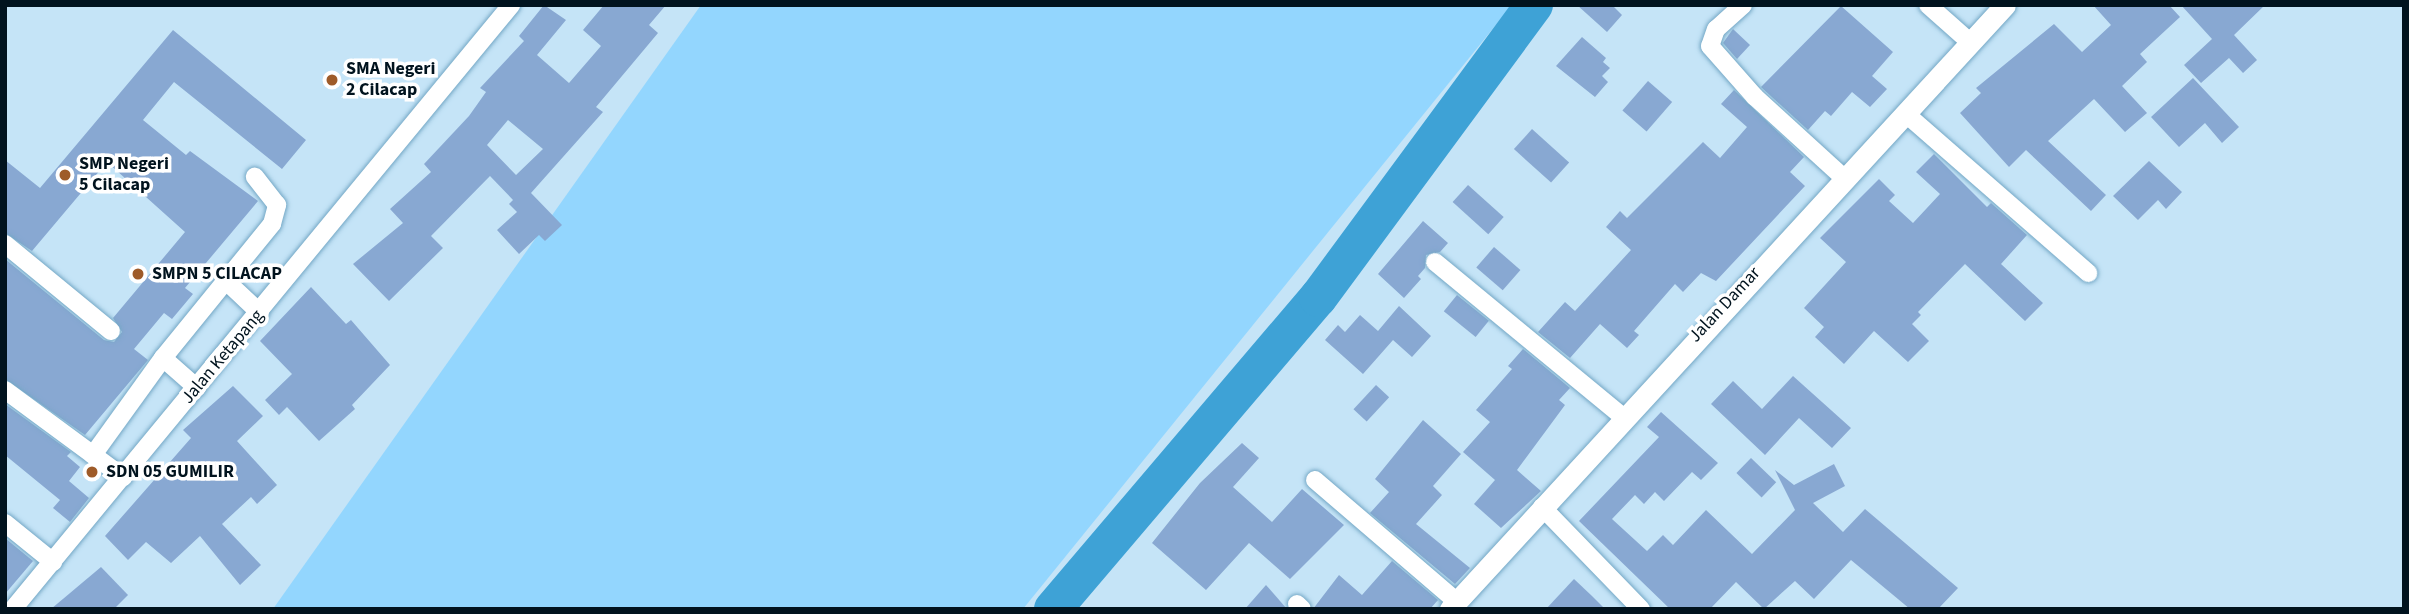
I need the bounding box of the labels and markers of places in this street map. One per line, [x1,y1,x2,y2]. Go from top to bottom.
place label: SMA Negeri 2 Cilacap [346,59,435,102]
marker: SMA Negeri 2 Cilacap [324,72,340,88]
place label: SMP Negeri 5 Cilacap [79,154,169,196]
marker: SMP Negeri 5 Cilacap [57,167,73,183]
place label: SMPN 5 CILACAP [152,263,282,285]
marker: SMPN 5 CILACAP [130,266,146,282]
place label: SDN 05 GUMILIR [106,461,234,483]
marker: SDN 05 GUMILIR [84,464,100,480]

